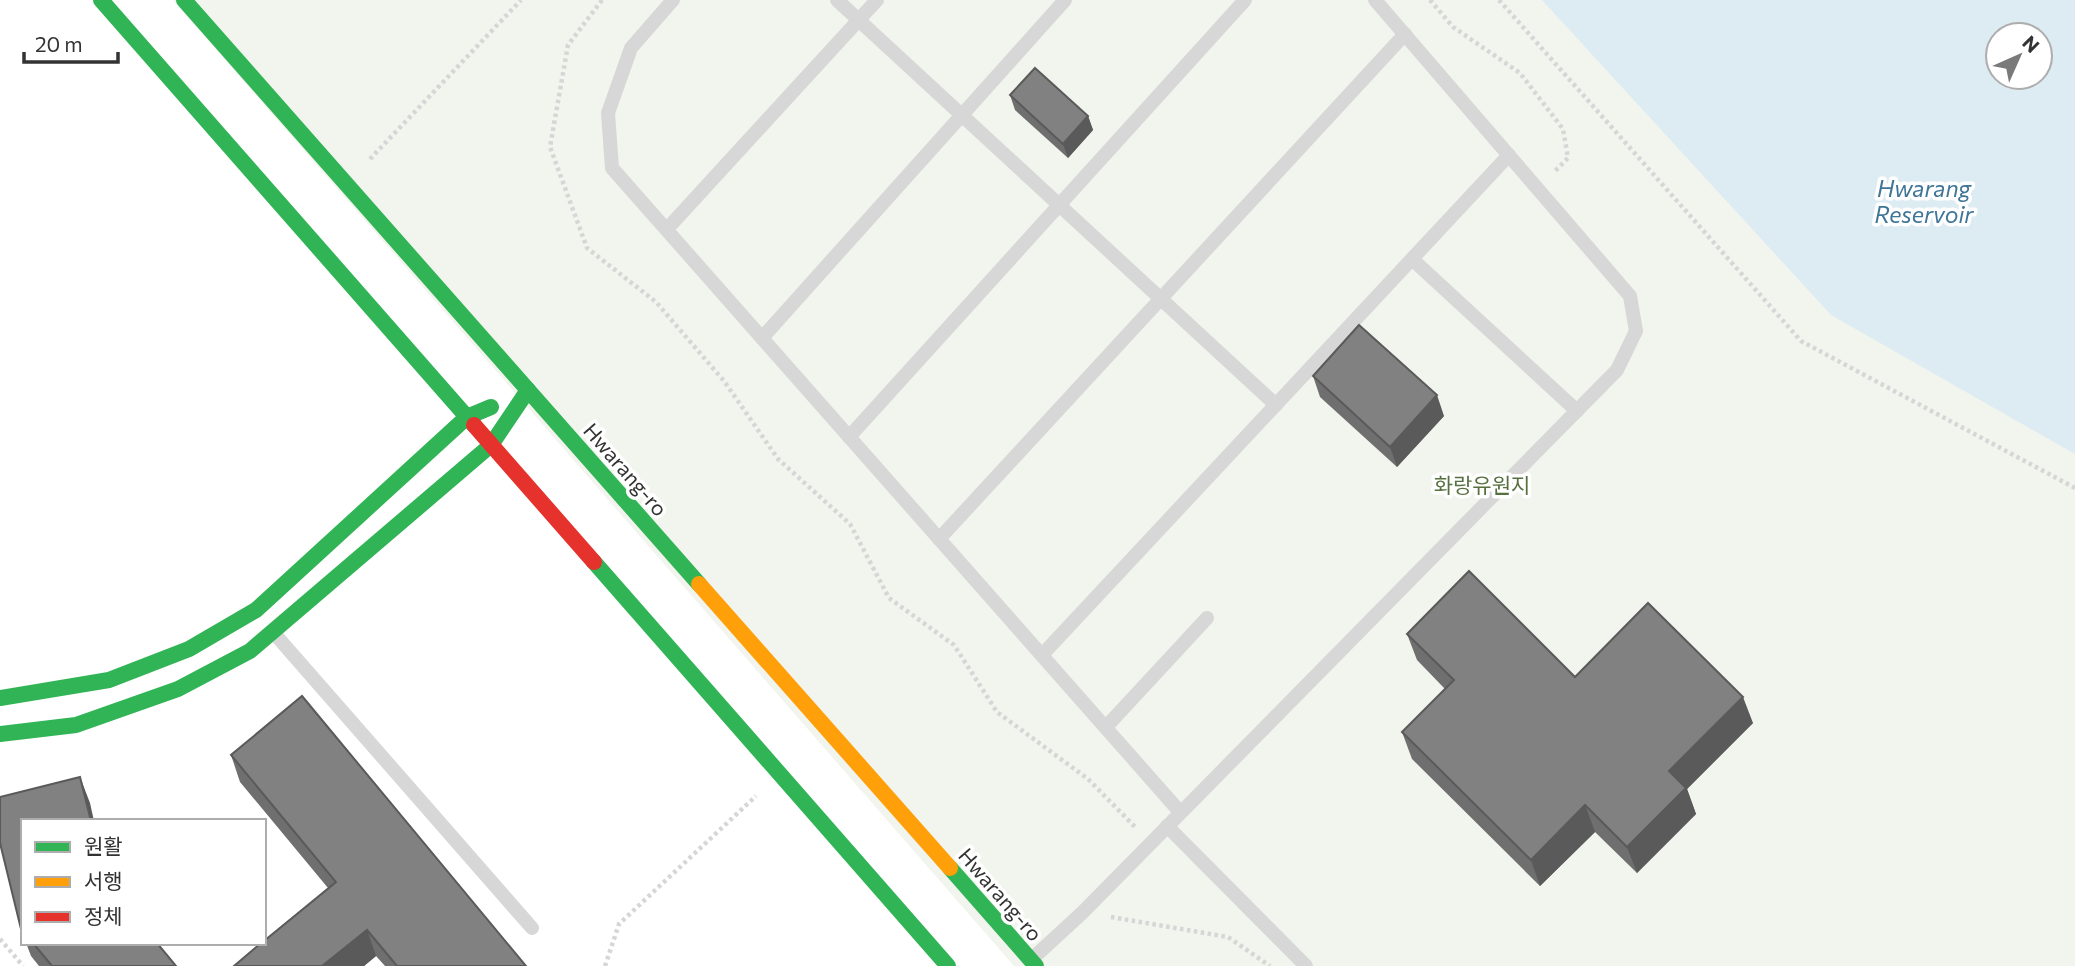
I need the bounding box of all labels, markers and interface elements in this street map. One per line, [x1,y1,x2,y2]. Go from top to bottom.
scale bar [24,21,119,65]
north arrow [1984,21,2054,91]
text: N [2018,30,2045,57]
text: 20 m [35,31,83,56]
water label: Hwarang Reservoir [1875,174,1974,228]
street label: Hwarang-ro [579,417,673,521]
park label: 화랑유원지 [1434,472,1530,497]
legend [21,819,266,945]
text: 원활 [84,833,123,858]
street label: Hwarang-ro [954,842,1048,946]
text: 서행 [84,868,123,893]
text: 정체 [84,903,123,928]

